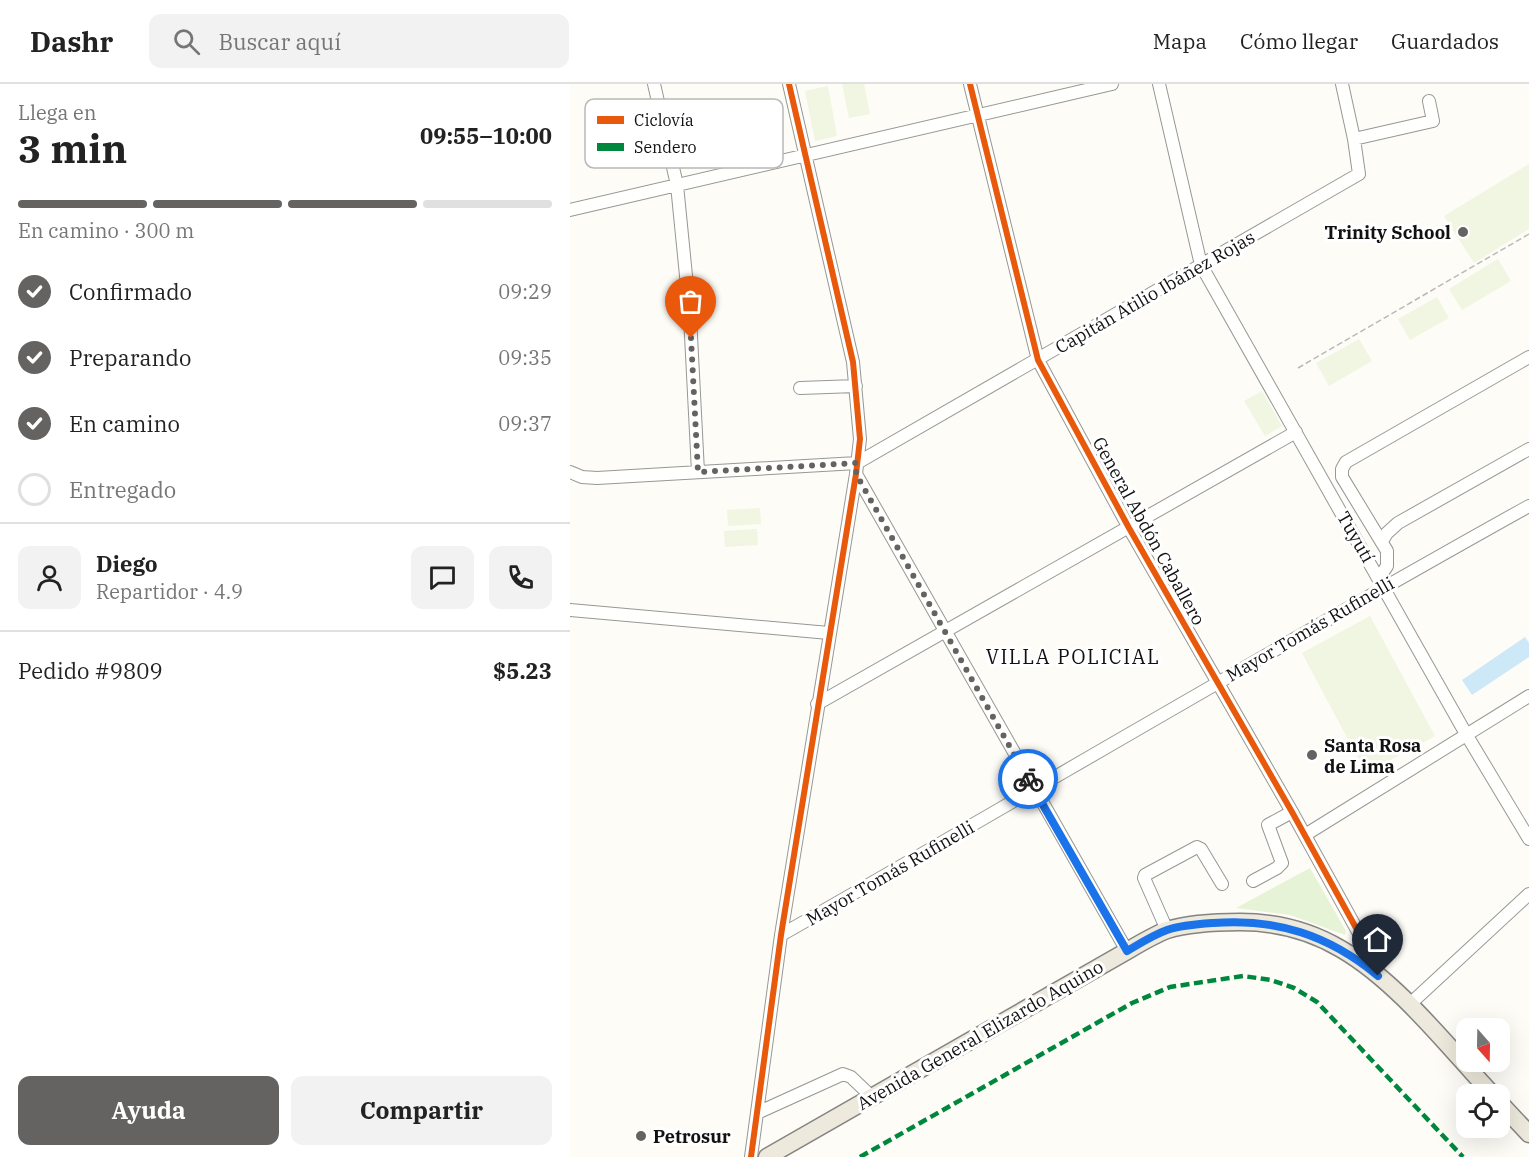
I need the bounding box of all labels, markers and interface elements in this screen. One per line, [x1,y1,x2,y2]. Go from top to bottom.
search box [149,14,569,68]
text: Dashr [30,23,113,60]
icon: search [170,25,203,58]
text: Buscar aquí [218,27,341,56]
text: Mapa [1153,27,1207,55]
text: Cómo llegar [1240,27,1358,55]
text: Guardados [1391,27,1499,55]
text: Llega en [18,99,96,126]
legend [585,99,783,168]
text: Ciclovía [634,110,694,130]
text: 09:55–10:00 [420,121,552,150]
text: 3 min [18,123,127,174]
text: Sendero [634,137,697,157]
text: En camino · 300 m [18,217,194,244]
place label: Trinity School [1325,221,1451,244]
street label: Capitán Atilio Ibáñez Rojas [1051,225,1259,359]
marker: Trinity School [1456,225,1470,239]
icon: check [18,275,51,308]
pin [665,276,716,338]
text: Confirmado [69,277,192,306]
text: 09:29 [498,278,552,305]
icon: bag [674,285,707,318]
icon: check [18,341,51,374]
text: Preparando [69,343,191,372]
text: 09:35 [498,344,552,371]
icon: check [18,407,51,440]
text: En camino [69,409,180,438]
text: 09:37 [498,410,552,437]
street label: General Abdón Caballero [1088,433,1210,629]
text: Entregado [69,475,176,504]
street label: Tuyutí [1332,507,1380,567]
button: person [18,546,81,609]
button: chat [411,546,474,609]
button: phone [489,546,552,609]
text: Diego [96,549,158,578]
street label: Mayor Tomás Rufinelli [1222,571,1398,687]
text: Repartidor · 4.9 [96,578,243,605]
district label: VILLA POLICIAL [986,643,1160,670]
text: Pedido #9809 [18,656,163,685]
text: $5.23 [493,656,552,685]
place label: Santa Rosa de Lima [1324,734,1421,778]
marker: Santa Rosa de Lima [1305,748,1319,762]
courier [998,749,1058,809]
icon: bike [1012,763,1045,796]
street label: Mayor Tomás Rufinelli [802,815,978,931]
pin [1352,914,1403,976]
icon: home [1361,923,1394,956]
street label: Avenida General Elizardo Aquino [853,955,1107,1115]
north arrow [1456,1018,1510,1072]
map controls [1456,1018,1510,1138]
button: Ayuda [18,1076,279,1145]
button: Compartir [291,1076,552,1145]
button: locate [1456,1084,1510,1138]
place label: Petrosur [653,1125,731,1148]
marker: Petrosur [634,1129,648,1143]

